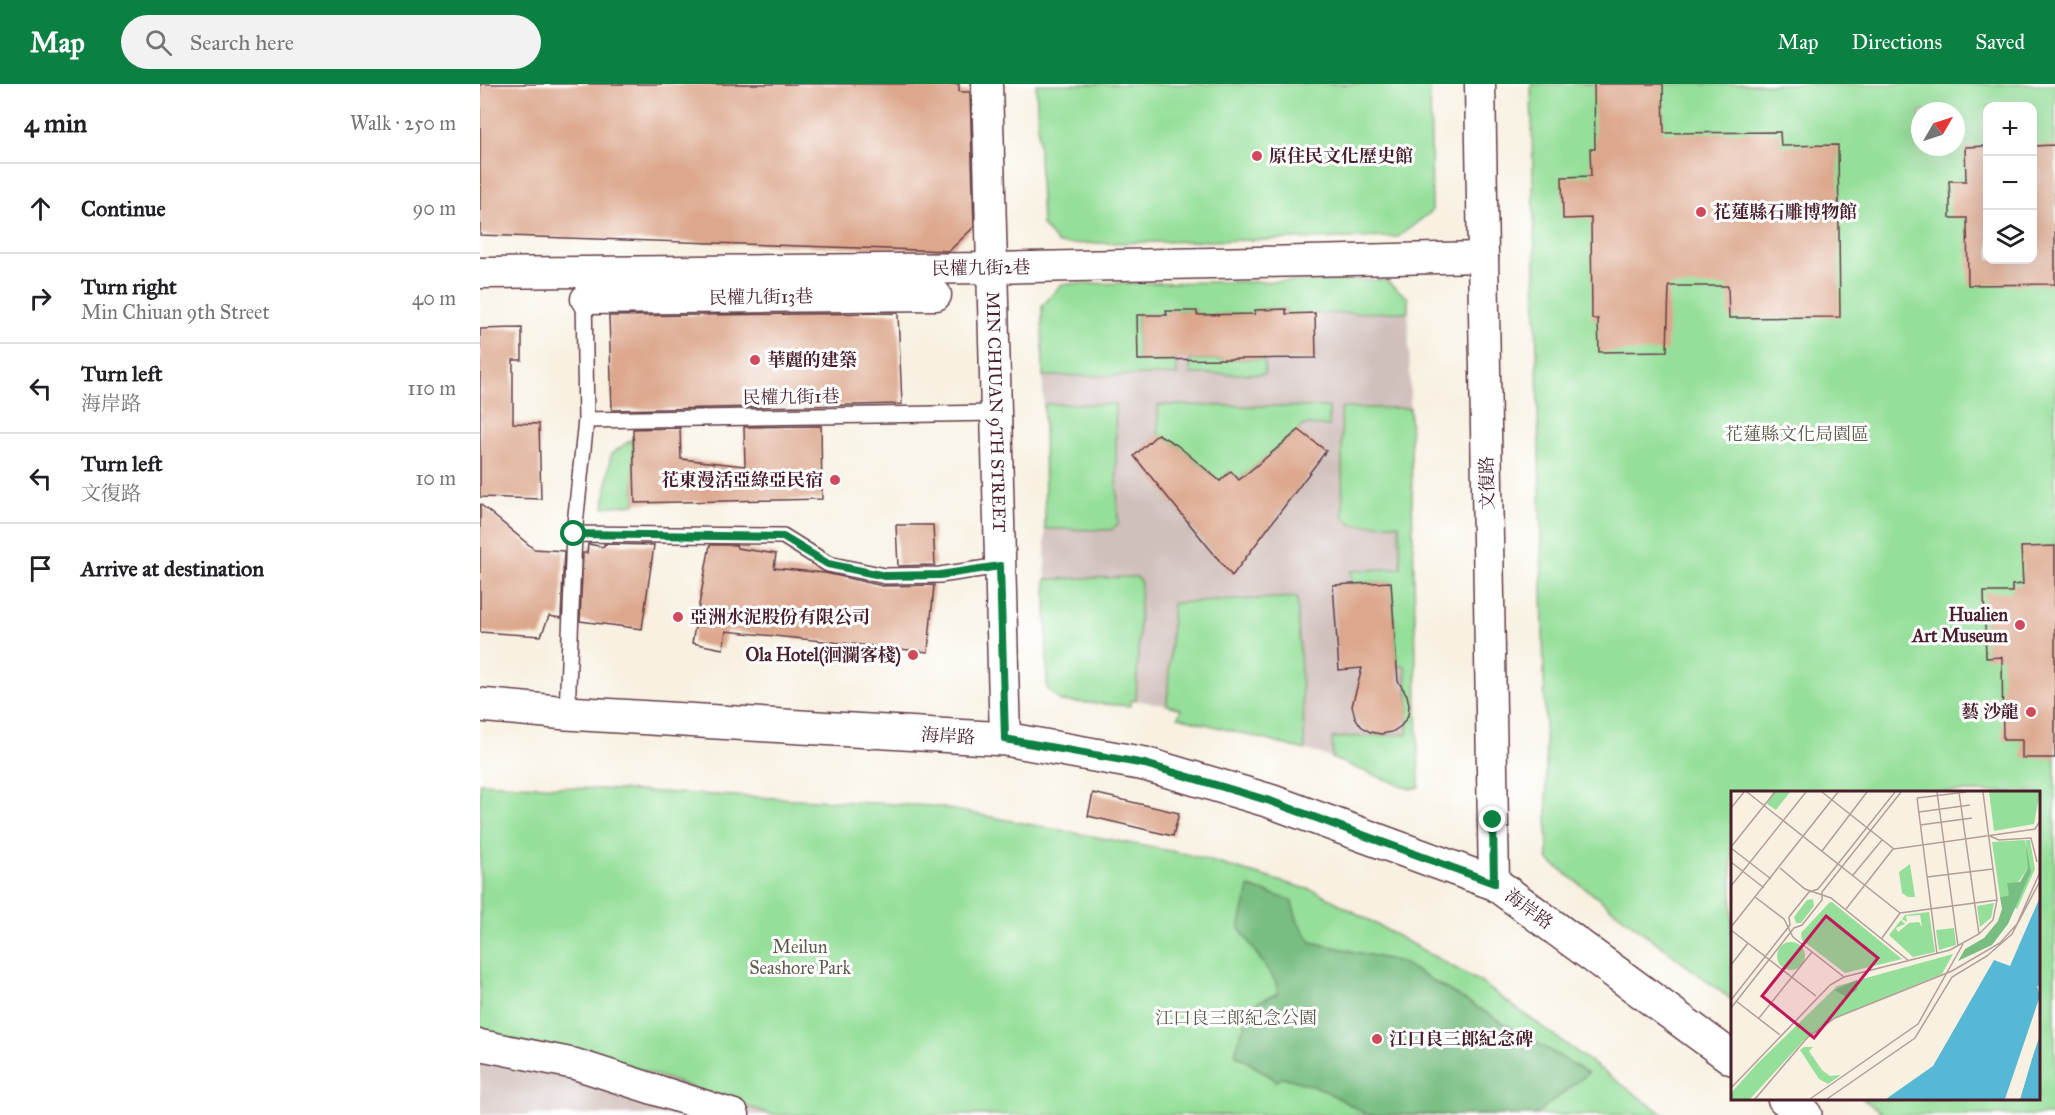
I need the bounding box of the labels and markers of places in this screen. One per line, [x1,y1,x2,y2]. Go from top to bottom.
place label: 原住民文化歷史館 [1269,145,1413,167]
marker: 原住民文化歷史館 [1250,149,1264,163]
place label: 花蓮縣石雕博物館 [1713,201,1857,223]
marker: 花蓮縣石雕博物館 [1694,205,1708,219]
place label: 華麗的建築 [767,349,857,371]
marker: 華麗的建築 [748,353,762,367]
place label: 花東漫活亞綠亞民宿 [661,469,823,491]
marker: 花東漫活亞綠亞民宿 [828,473,842,487]
place label: Hualien Art Museum [1911,604,2009,647]
place label: 亞洲水泥股份有限公司 [690,606,870,628]
marker: 亞洲水泥股份有限公司 [671,610,685,624]
marker: Hualien Art Museum [2013,618,2027,632]
place label: Ola Hotel(洄瀾客棧) [746,644,901,667]
marker: Ola Hotel(洄瀾客棧) [906,648,920,662]
place label: 藝 沙龍 [1961,701,2019,723]
marker: 藝 沙龍 [2024,705,2038,719]
place label: 江口良三郎紀念碑 [1389,1028,1533,1050]
marker: 江口良三郎紀念碑 [1370,1032,1384,1046]

